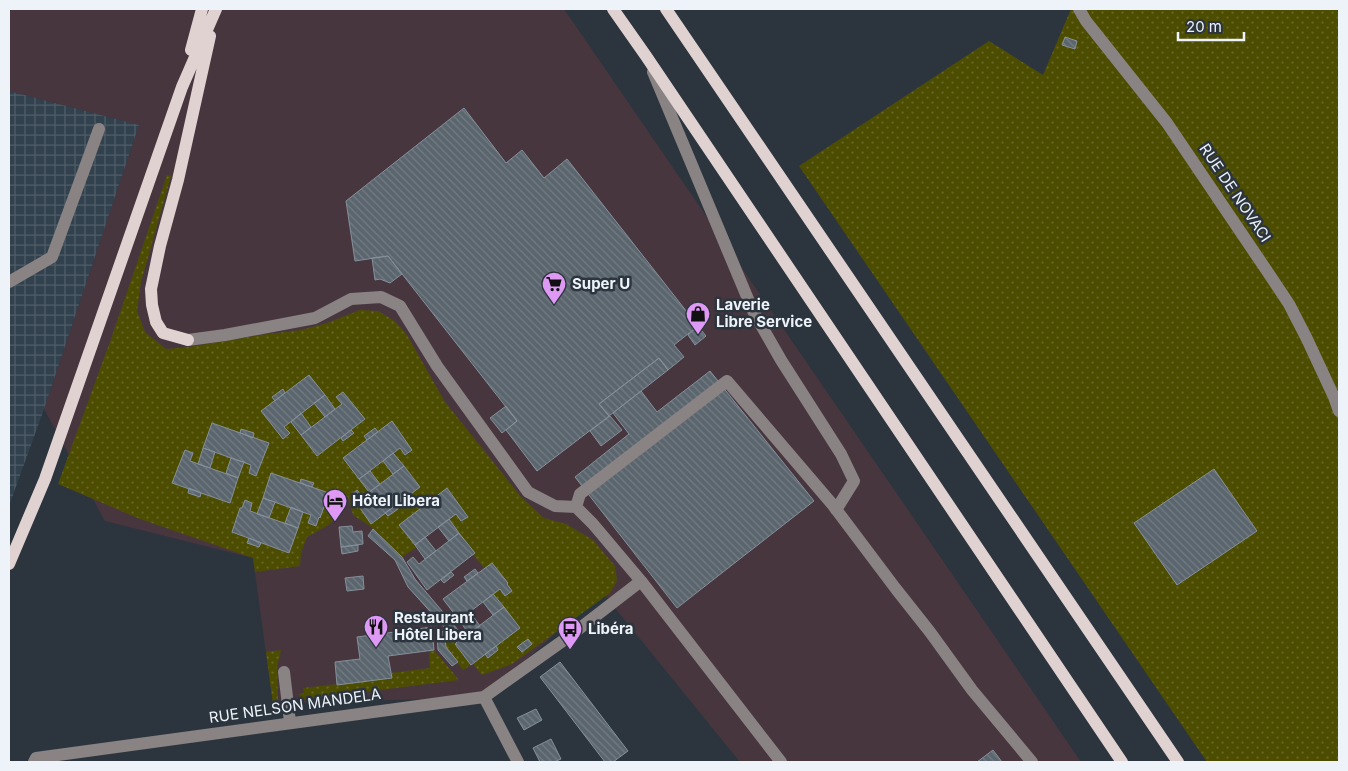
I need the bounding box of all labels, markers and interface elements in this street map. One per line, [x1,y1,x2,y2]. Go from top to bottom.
scale bar [1178,10,1244,42]
text: 20 m [1186,17,1222,36]
street label: RUE DE NOVACI [1196,140,1275,246]
supermarket icon: Super U [541,271,567,305]
place label: Super U [572,274,630,293]
place label: Laverie Libre Service [716,295,812,331]
shop icon: Laverie Libre Service [685,301,711,335]
hotel icon: Hôtel Libera [322,488,348,522]
place label: Hôtel Libera [352,491,440,510]
place label: Restaurant Hôtel Libera [394,608,482,644]
restaurant icon: Restaurant Hôtel Libera [363,614,389,648]
bus stop icon: Libéra [557,616,583,650]
place label: Libéra [588,619,634,638]
street label: RUE NELSON MANDELA [208,684,382,727]

